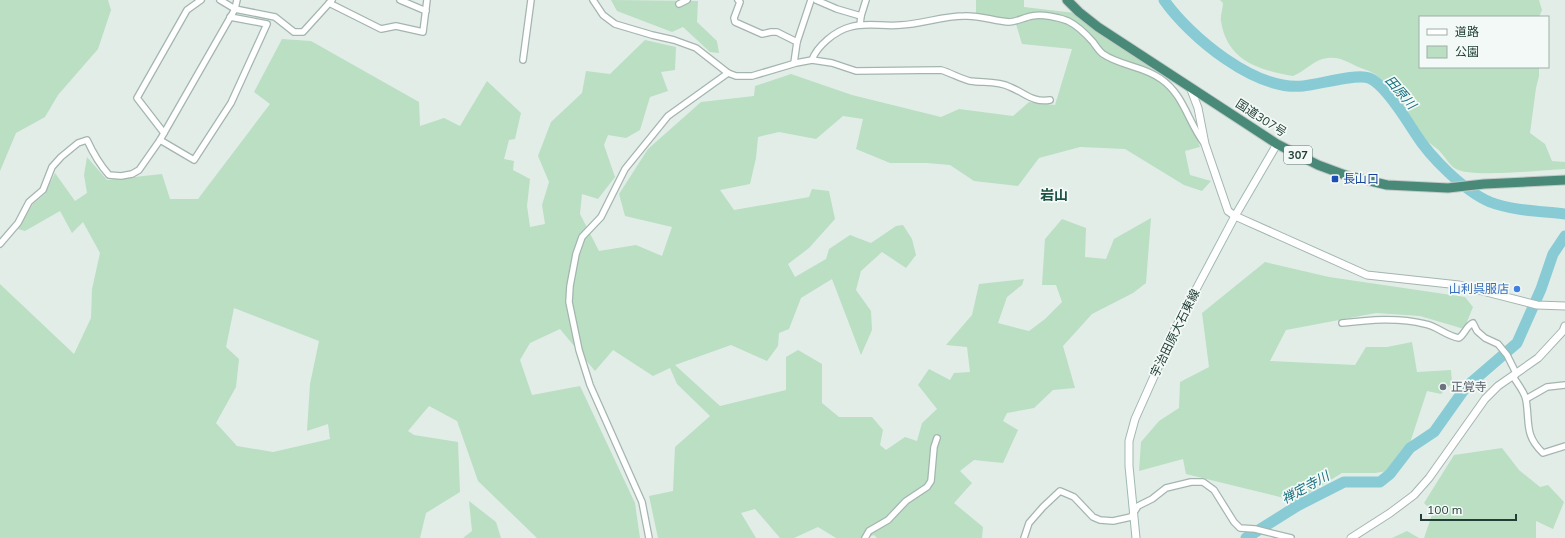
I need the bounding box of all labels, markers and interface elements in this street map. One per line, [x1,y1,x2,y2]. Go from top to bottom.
legend [1419,16,1549,68]
text: 道路 [1455,24,1479,39]
text: 公園 [1455,44,1479,59]
water label: 田原川 [1382,72,1421,113]
street label: 国道307号 [1233,96,1290,140]
road number: 307 [1284,146,1312,164]
place label: 長山口 [1343,171,1379,186]
marker: 長山口 [1330,174,1340,184]
district label: 岩山 [1040,186,1068,204]
place label: 山利呉服店 [1449,281,1509,296]
marker: 山利呉服店 [1512,284,1522,294]
street label: 宇治田原大石東線 [1147,286,1202,379]
place label: 正覚寺 [1451,379,1487,394]
marker: 正覚寺 [1438,382,1448,392]
water label: 禅定寺川 [1278,466,1333,507]
scale bar [1421,496,1516,522]
text: 100 m [1427,502,1462,517]

